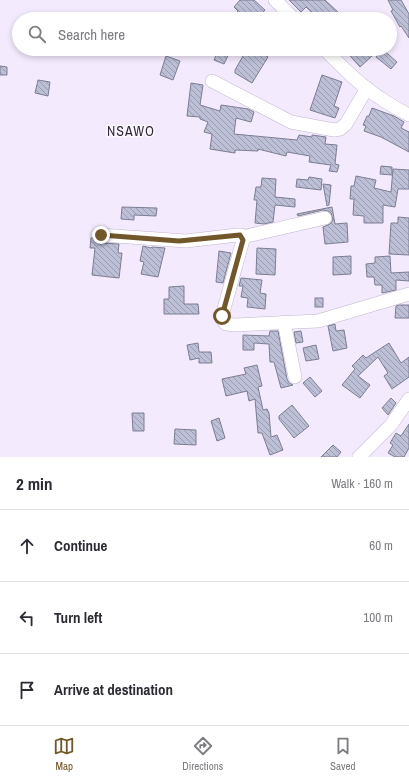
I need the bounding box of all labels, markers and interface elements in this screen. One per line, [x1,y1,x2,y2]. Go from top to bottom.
search box [12,12,397,56]
icon: search [26,23,48,45]
text: Search here [58,24,125,45]
district label: NSAWO [107,122,155,140]
route end [92,226,110,244]
route start [213,307,231,325]
text: 2 min [16,472,52,495]
text: Walk · 160 m [331,475,393,492]
icon: ahead [16,535,38,557]
text: Continue [54,535,107,556]
text: 60 m [369,537,393,554]
icon: left [16,607,38,629]
text: Turn left [54,607,102,628]
text: 100 m [363,609,393,626]
icon: arrive [16,679,38,701]
text: Arrive at destination [54,679,173,700]
tab: Map [53,735,75,773]
tab: Directions [182,735,223,773]
tab: Saved [330,735,356,773]

